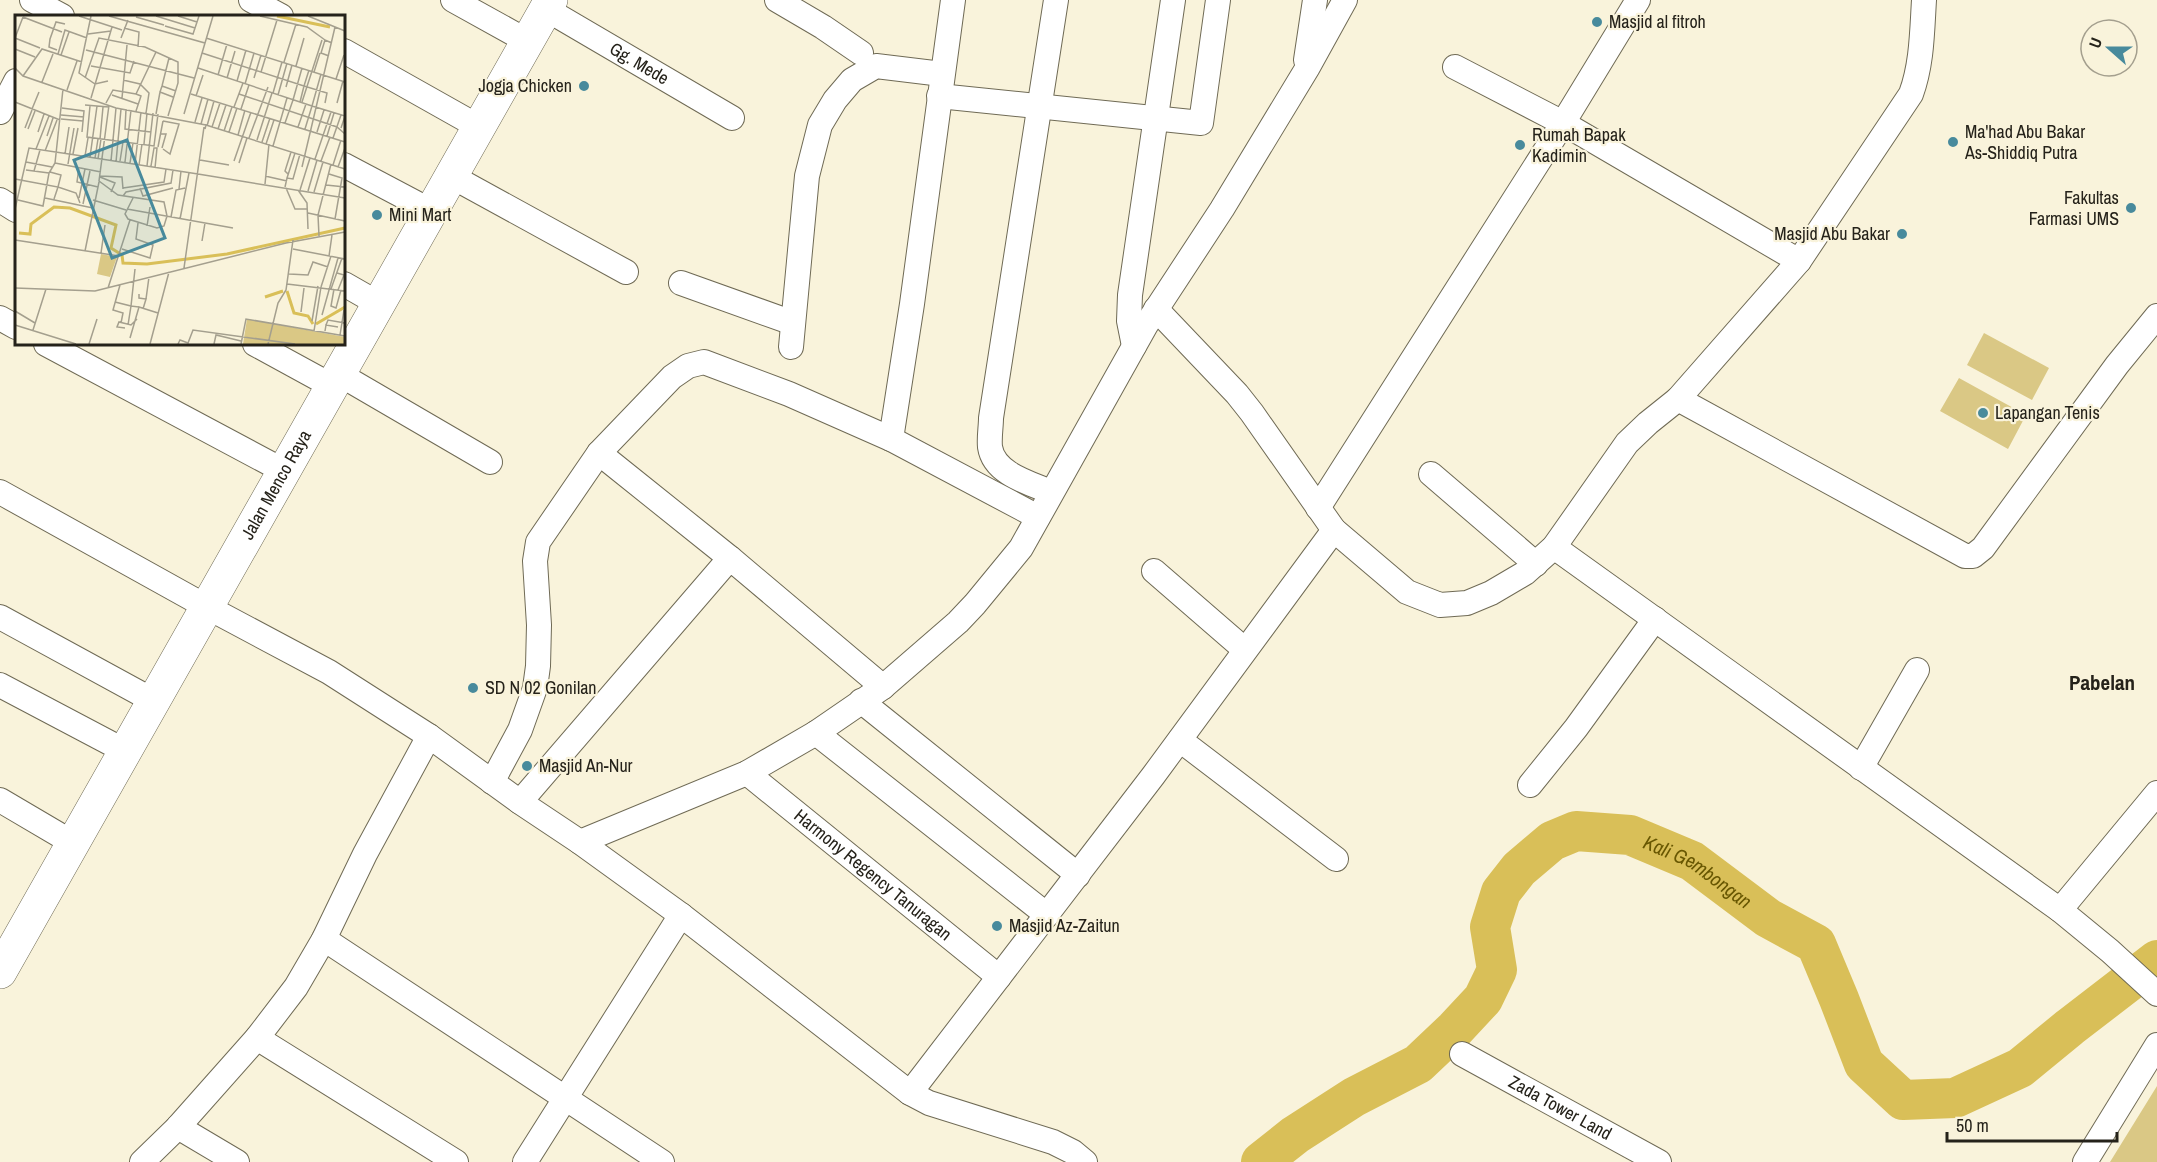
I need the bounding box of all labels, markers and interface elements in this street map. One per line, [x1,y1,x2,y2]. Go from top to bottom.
place label: Masjid al fitroh [1609,9,1706,34]
inset map [15,15,345,345]
marker: Masjid al fitroh [1590,15,1604,29]
north arrow [2079,18,2139,78]
text: U [2083,34,2107,51]
street label: Gg. Mede [605,36,674,90]
place label: Jogja Chicken [478,73,572,98]
marker: Jogja Chicken [577,79,591,93]
place label: Ma'had Abu Bakar As-Shiddiq Putra [1964,119,2085,165]
place label: Rumah Bapak Kadimin [1532,122,1626,168]
marker: Ma'had Abu Bakar As-Shiddiq Putra [1946,135,1960,149]
marker: Rumah Bapak Kadimin [1513,138,1527,152]
place label: Fakultas Farmasi UMS [2029,185,2119,231]
marker: Fakultas Farmasi UMS [2124,201,2138,215]
place label: Mini Mart [389,202,451,227]
marker: Mini Mart [370,208,384,222]
place label: Masjid Abu Bakar [1774,221,1890,246]
marker: Masjid Abu Bakar [1895,227,1909,241]
place label: Lapangan Tenis [1995,400,2100,425]
marker: Lapangan Tenis [1976,406,1990,420]
street label: Jalan Menco Raya [235,425,317,544]
district label: Pabelan [2069,668,2135,697]
place label: SD N 02 Gonilan [485,675,597,700]
marker: SD N 02 Gonilan [466,681,480,695]
place label: Masjid An-Nur [539,753,633,778]
marker: Masjid An-Nur [520,759,534,773]
street label: Harmony Regency Tanuragan [789,803,957,946]
water label: Kali Gembongan [1640,828,1758,914]
place label: Masjid Az-Zaitun [1009,913,1120,938]
marker: Masjid Az-Zaitun [990,919,1004,933]
street label: Zada Tower Land [1504,1069,1616,1146]
scale bar [1947,1105,2116,1143]
text: 50 m [1956,1113,1989,1138]

